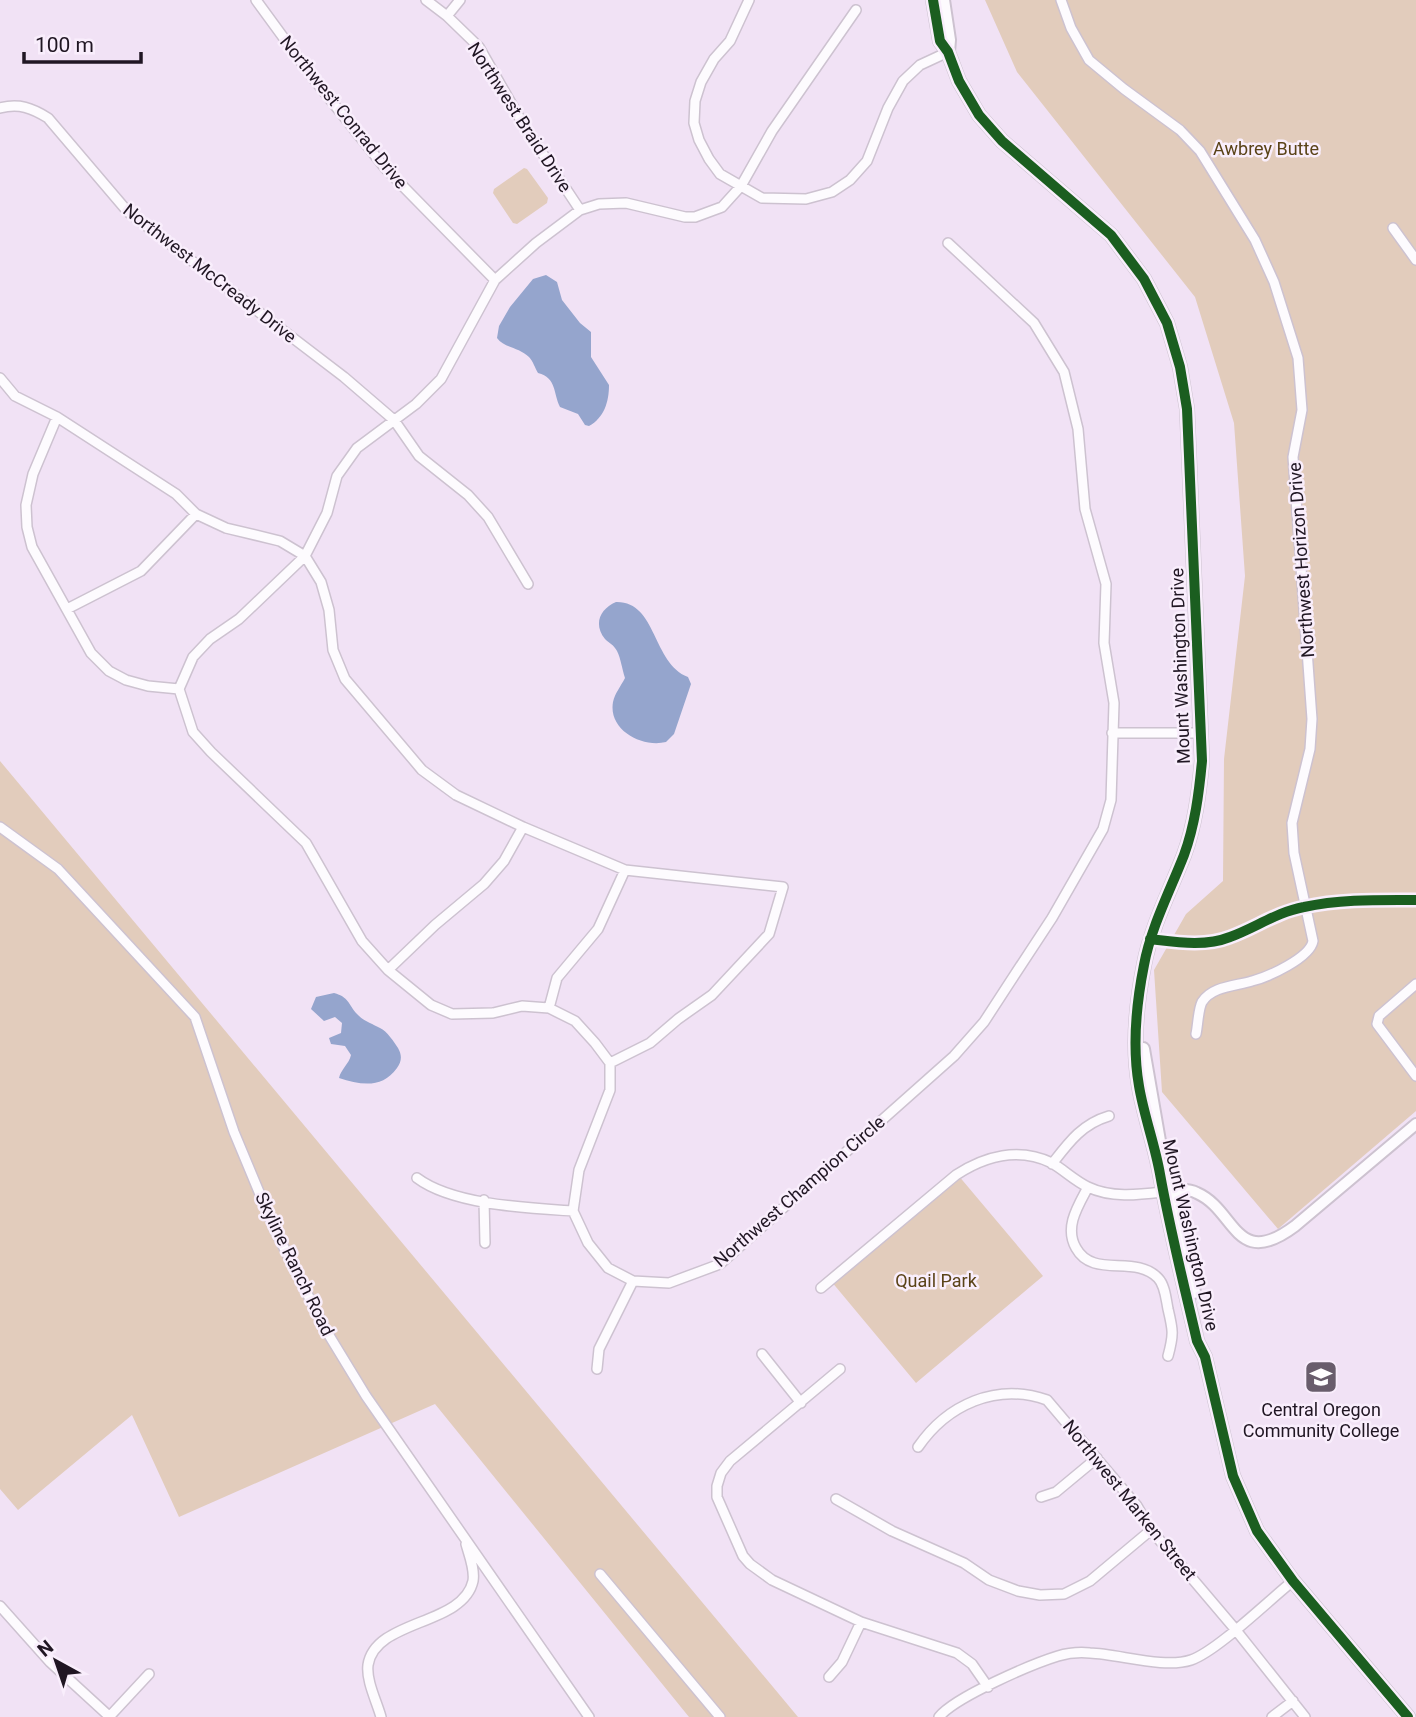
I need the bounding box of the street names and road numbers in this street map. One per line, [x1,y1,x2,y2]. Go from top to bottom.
street label: Northwest Conrad Drive [276,31,412,193]
street label: Northwest Braid Drive [464,38,576,196]
street label: Northwest McCready Drive [119,199,301,347]
street label: Northwest Horizon Drive [1284,462,1318,658]
street label: Mount Washington Drive [1166,568,1194,764]
street label: Northwest Champion Circle [709,1111,889,1271]
street label: Mount Washington Drive [1159,1137,1223,1333]
street label: Skyline Ranch Road [251,1189,339,1339]
street label: Northwest Marken Street [1059,1416,1201,1584]

